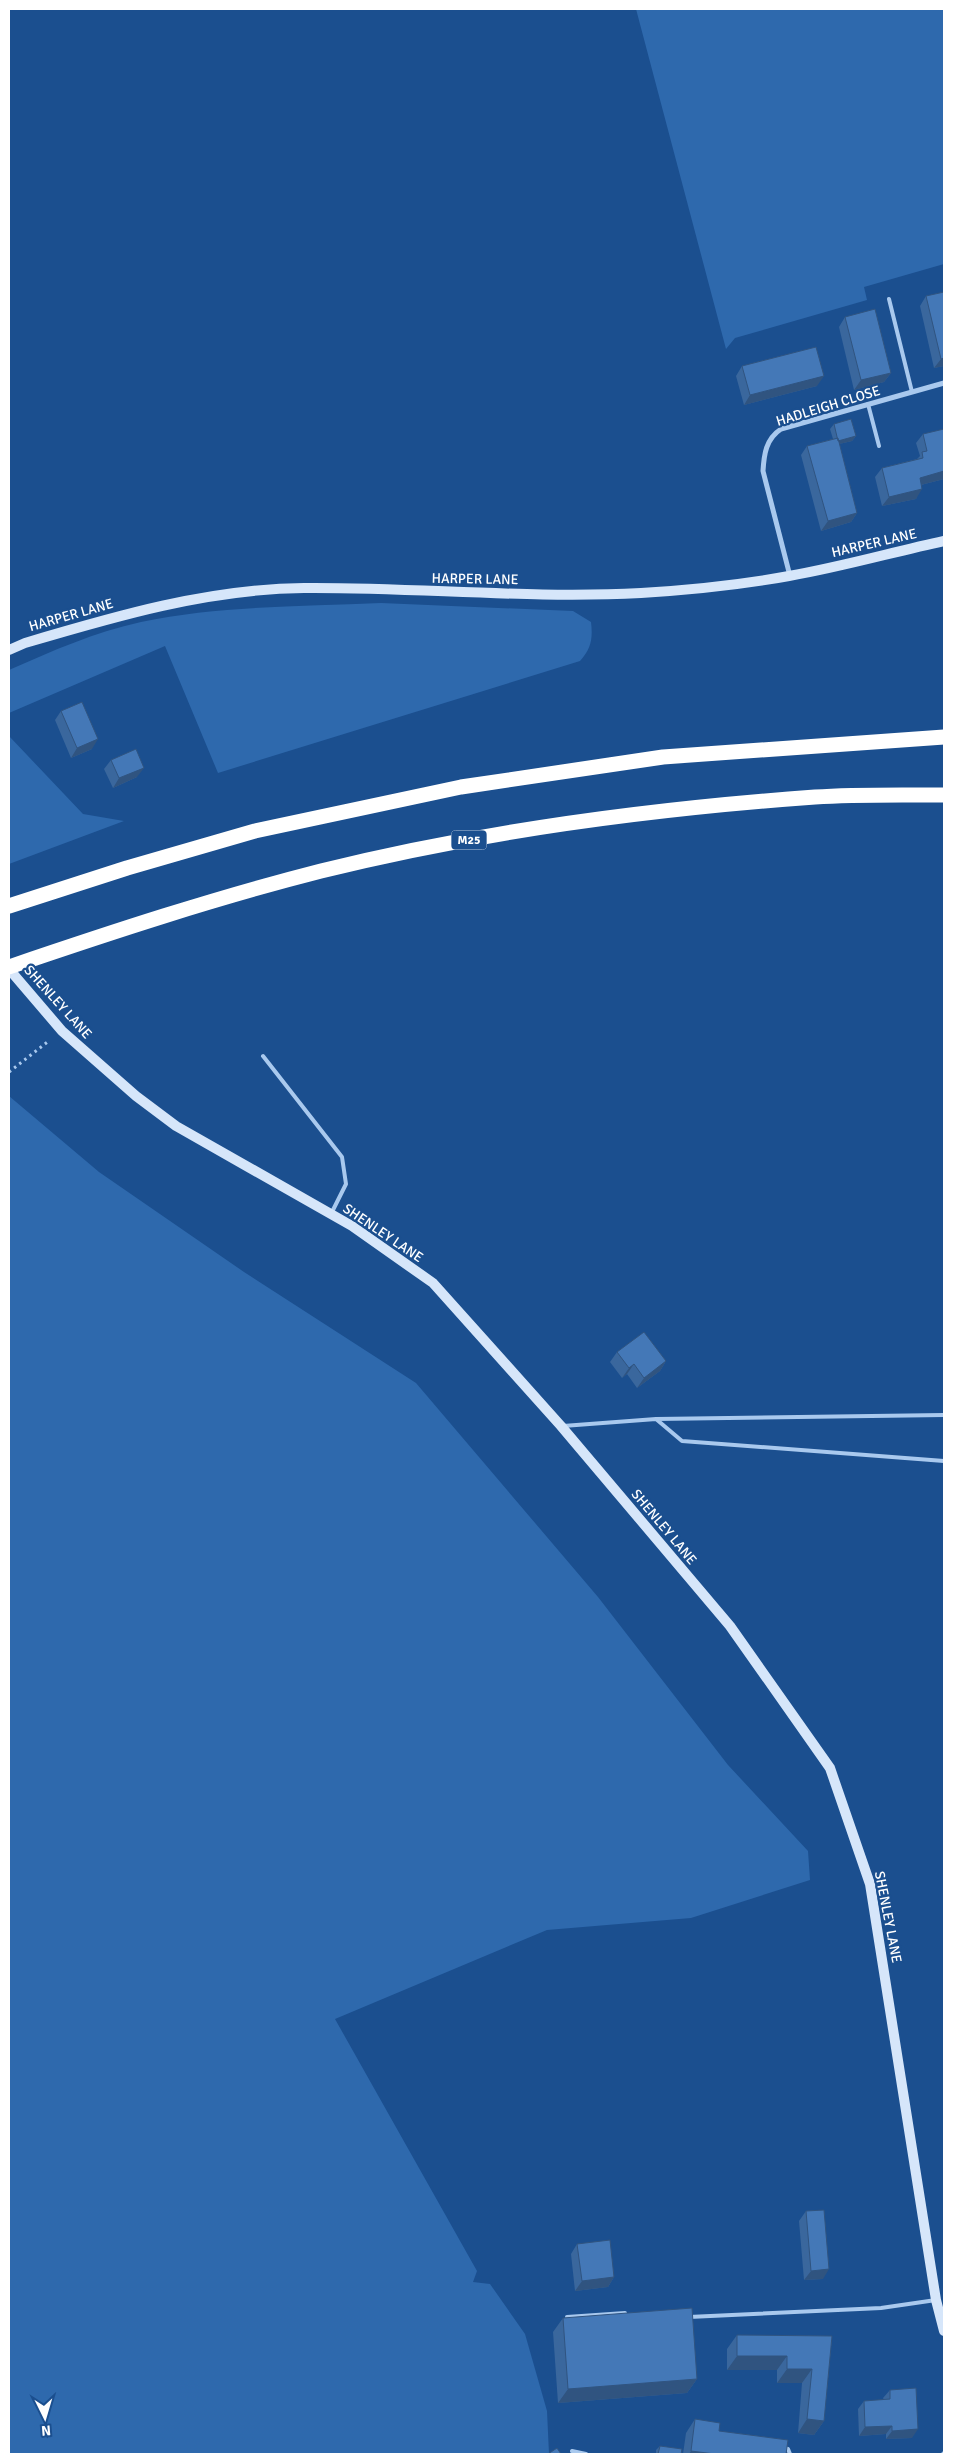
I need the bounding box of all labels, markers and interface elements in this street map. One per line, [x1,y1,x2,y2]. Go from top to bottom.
street label: HADLEIGH CLOSE [774,382,882,430]
street label: HARPER LANE [830,525,918,561]
street label: HARPER LANE [431,570,519,588]
street label: HARPER LANE [27,595,115,635]
road number: M25 [452,830,486,850]
street label: SHENLEY LANE [21,962,95,1042]
street label: SHENLEY LANE [340,1200,426,1266]
street label: SHENLEY LANE [628,1486,700,1568]
street label: SHENLEY LANE [871,1870,905,1964]
north arrow [20,2393,70,2443]
text: N [40,2422,52,2439]

